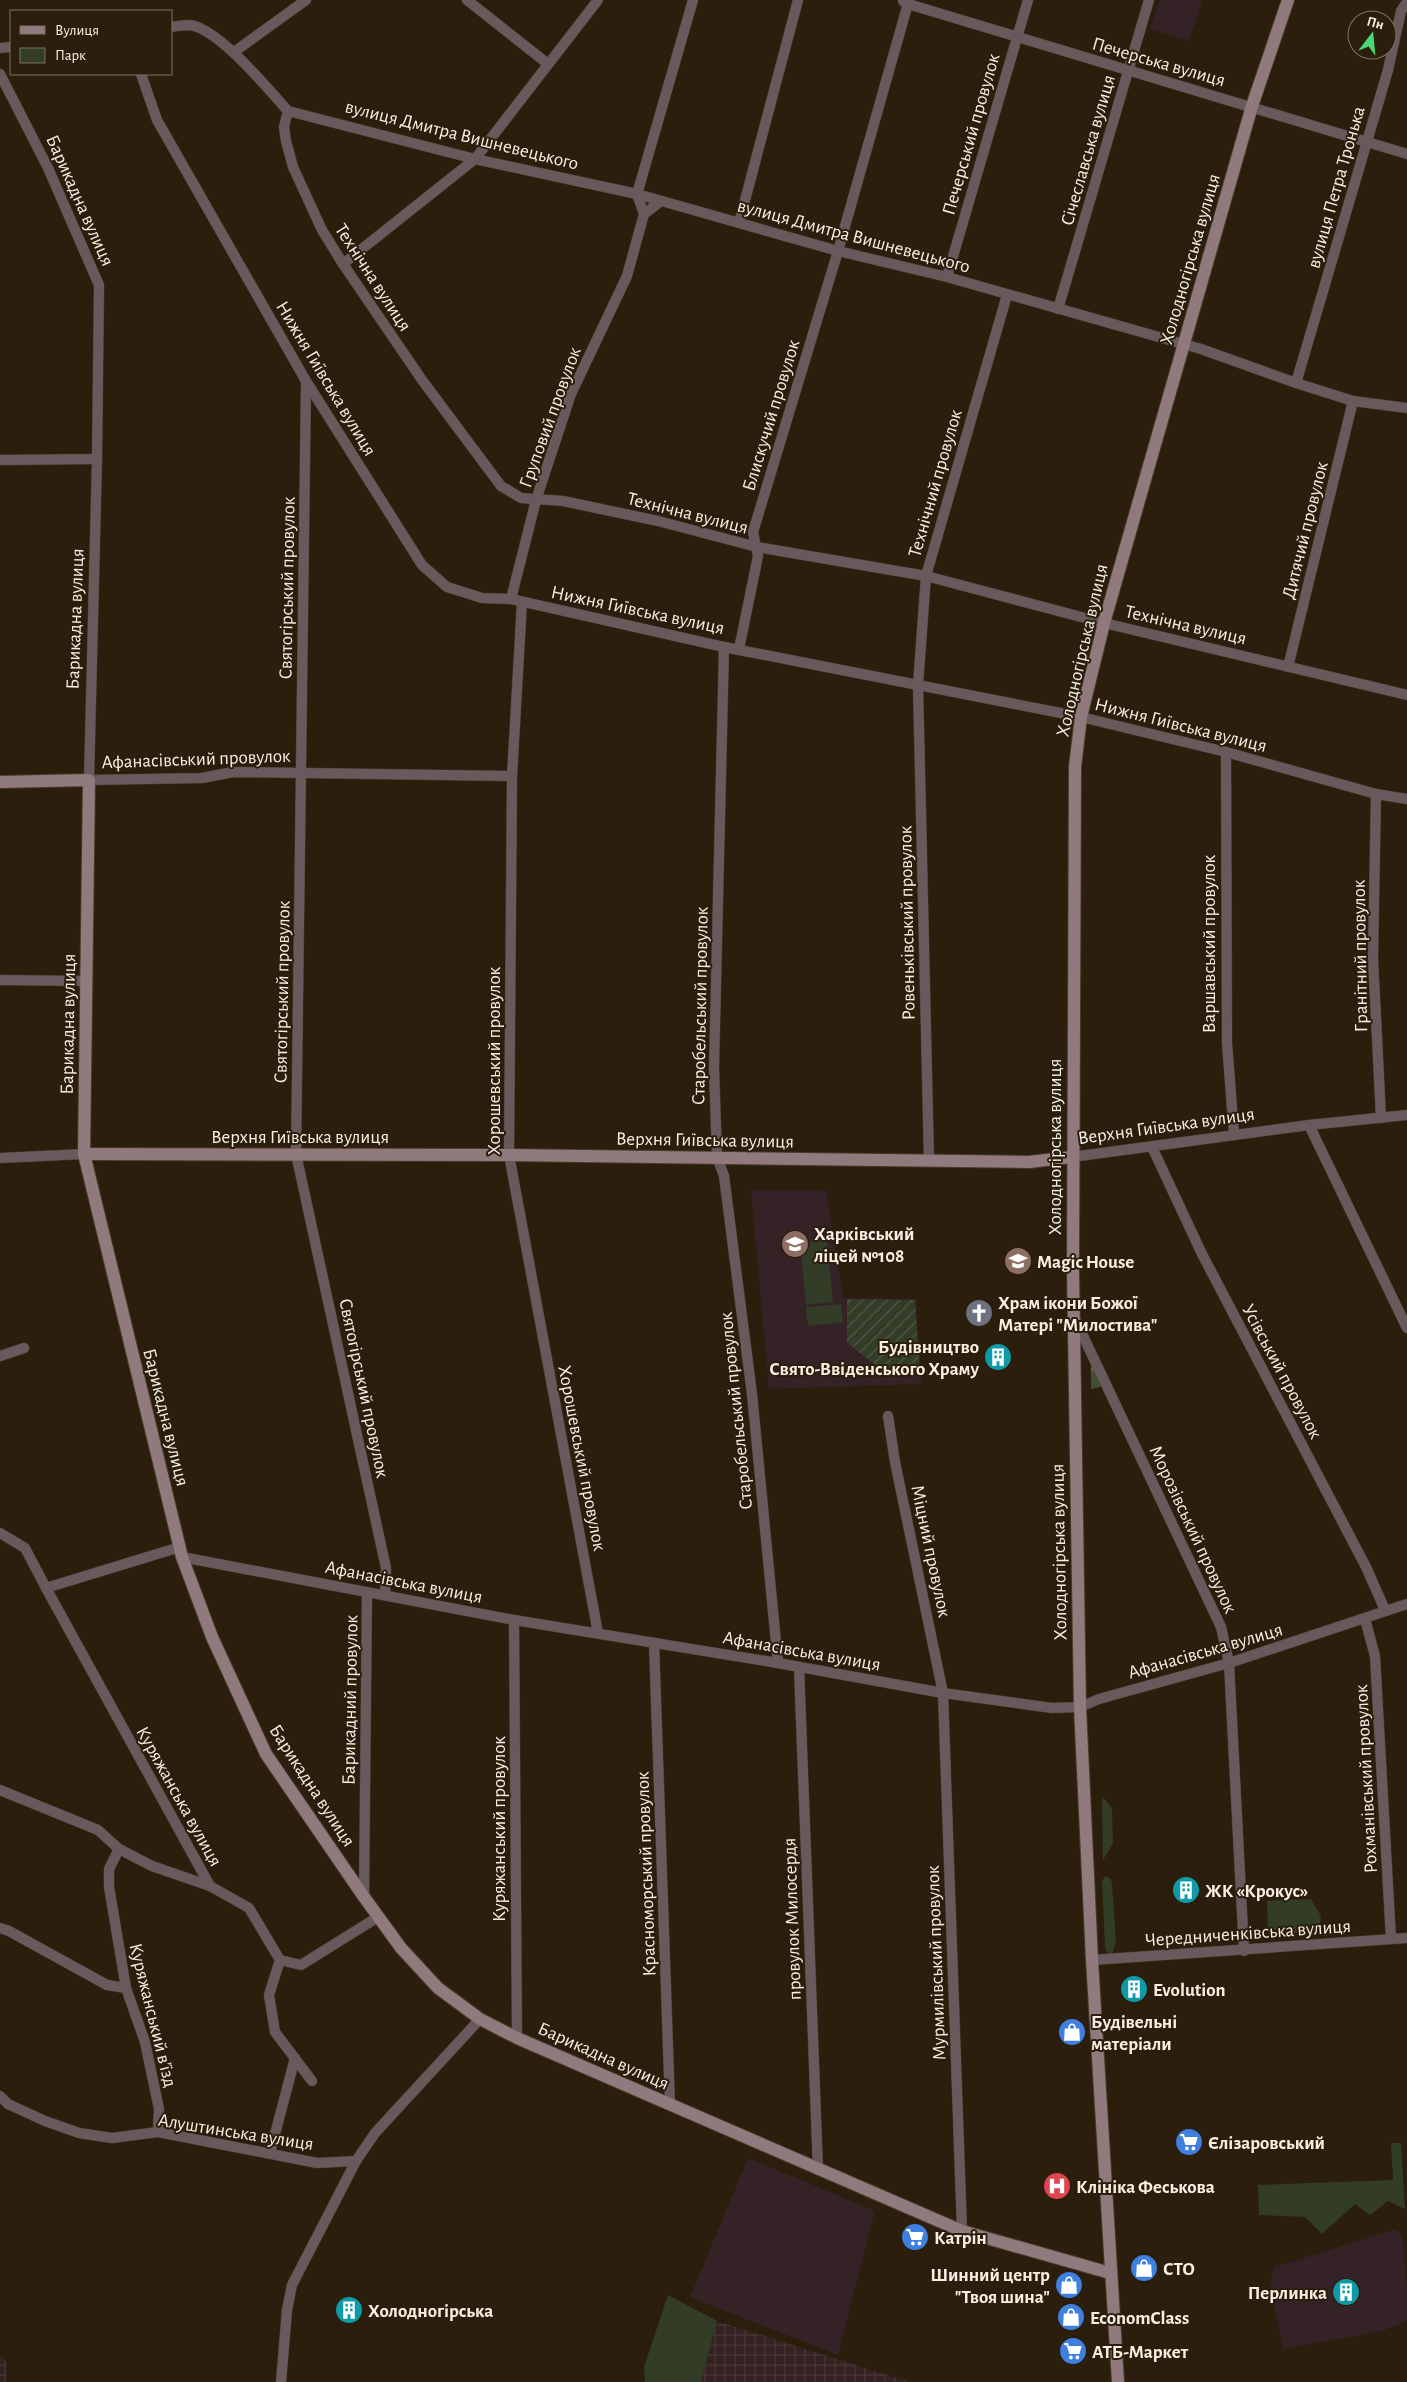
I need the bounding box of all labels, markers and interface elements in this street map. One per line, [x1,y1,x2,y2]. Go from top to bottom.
legend [10,10,172,75]
north arrow [1347,10,1397,60]
text: Пн [1365,14,1385,33]
text: Вулиця [55,23,99,38]
street label: Печерська вулиця [1090,34,1227,91]
text: Парк [55,48,86,63]
street label: Печерський провулок [939,51,1004,217]
street label: Січеславська вулиця [1058,73,1119,228]
street label: вулиця Дмитра Вишневецького [343,97,580,174]
street label: вулиця Петра Тронька [1304,104,1369,271]
street label: Барикадна вулиця [42,132,117,269]
street label: Холодногірська вулиця [1157,172,1224,347]
street label: вулиця Дмитра Вишневецького [735,196,972,277]
street label: Технічна вулиця [331,221,414,335]
street label: Нижня Гиївська вулиця [272,298,379,459]
street label: Блискучий провулок [739,337,804,493]
street label: Груповий провулок [516,344,585,490]
street label: Технічний провулок [905,407,966,559]
street label: Дитячий провулок [1279,459,1332,601]
street label: Технічна вулиця [625,489,750,538]
street label: Святогірський провулок [276,496,299,680]
street label: Барикадна вулиця [64,548,87,690]
street label: Холодногірська вулиця [1053,562,1112,739]
street label: Нижня Гиївська вулиця [549,583,726,638]
street label: Технічна вулиця [1123,602,1248,649]
street label: Нижня Гиївська вулиця [1093,695,1269,756]
street label: Афанасівський провулок [101,747,291,772]
street label: Ровеньківський провулок [896,825,919,1020]
street label: Варшавський провулок [1200,854,1219,1033]
street label: Гранітний провулок [1350,879,1371,1032]
street label: Святогірський провулок [271,900,294,1084]
street label: Старобельський провулок [689,906,712,1105]
street label: Барикадна вулиця [58,953,79,1095]
street label: Хорошевський провулок [485,966,504,1155]
street label: Холодногірська вулиця [1046,1059,1065,1235]
street label: Верхня Гиївська вулиця [1077,1105,1256,1148]
street label: Верхня Гиївська вулиця [211,1128,389,1147]
street label: Верхня Гиївська вулиця [616,1129,794,1152]
place label: Харківський ліцей №108 [814,1225,914,1266]
school or university icon: Харківський ліцей №108 [780,1229,810,1259]
school or university icon: Magic House [1003,1246,1033,1276]
place label: Magic House [1037,1253,1134,1272]
place label: Храм ікони Божої Матері "Милостива" [998,1294,1158,1335]
street label: Святогірський провулок [335,1297,392,1480]
church icon: Храм ікони Божої Матері "Милостива" [964,1298,994,1328]
street label: Усівський провулок [1238,1301,1325,1442]
street label: Старобельський провулок [717,1311,756,1511]
place label: Будівництво Свято-Ввіденського Храму [769,1338,979,1379]
building icon: Будівництво Свято-Ввіденського Храму [983,1342,1013,1372]
street label: Барикадна вулиця [139,1346,192,1488]
street label: Хорошевський провулок [554,1364,609,1553]
street label: Морозівський провулок [1145,1443,1240,1617]
street label: Холодногірська вулиця [1048,1463,1071,1640]
street label: Міцний провулок [907,1483,954,1619]
street label: Афанасівська вулиця [323,1558,484,1607]
street label: Барикадний провулок [340,1615,361,1785]
street label: Афанасівська вулиця [1126,1620,1285,1683]
street label: Афанасівська вулиця [721,1628,882,1675]
street label: Рохманівський провулок [1352,1684,1381,1874]
street label: Барикадна вулиця [265,1721,358,1850]
street label: Куряжанська вулиця [132,1724,225,1870]
street label: Куряжанський провулок [490,1736,509,1922]
street label: Красноморський провулок [633,1771,660,1977]
street label: провулок Милосердя [780,1837,805,2000]
street label: Мурмилівський провулок [924,1865,949,2061]
building icon: ЖК «Крокус» [1171,1875,1201,1905]
place label: ЖК «Крокус» [1205,1882,1308,1901]
street label: Чередниченківська вулиця [1145,1917,1352,1950]
street label: Куряжанський в’їзд [125,1941,180,2089]
building icon: Evolution [1119,1974,1149,2004]
place label: Evolution [1153,1981,1226,2000]
place label: Будівельні матеріали [1091,2013,1177,2054]
shop icon: Будівельні матеріали [1057,2017,1087,2047]
street label: Барикадна вулиця [535,2019,672,2094]
street label: Алуштинська вулиця [157,2111,315,2154]
supermarket icon: Єлізаровський [1174,2127,1204,2157]
place label: Єлізаровський [1208,2134,1325,2153]
hospital icon: Клініка Феськова [1042,2171,1072,2201]
place label: Клініка Феськова [1076,2178,1215,2197]
supermarket icon: Катрін [900,2222,930,2252]
place label: Катрін [934,2229,987,2248]
shop icon: СТО [1129,2253,1159,2283]
place label: СТО [1163,2260,1195,2279]
place label: Шинний центр "Твоя шина" [930,2266,1050,2307]
shop icon: Шинний центр "Твоя шина" [1054,2270,1084,2300]
building icon: Перлинка [1331,2277,1361,2307]
place label: Перлинка [1248,2284,1327,2303]
building icon: Холодногірська [334,2295,364,2325]
place label: Холодногірська [368,2302,493,2321]
shop icon: EconomClass [1056,2302,1086,2332]
place label: EconomClass [1090,2309,1189,2328]
supermarket icon: АТБ-Маркет [1058,2336,1088,2366]
place label: АТБ-Маркет [1092,2343,1189,2362]

